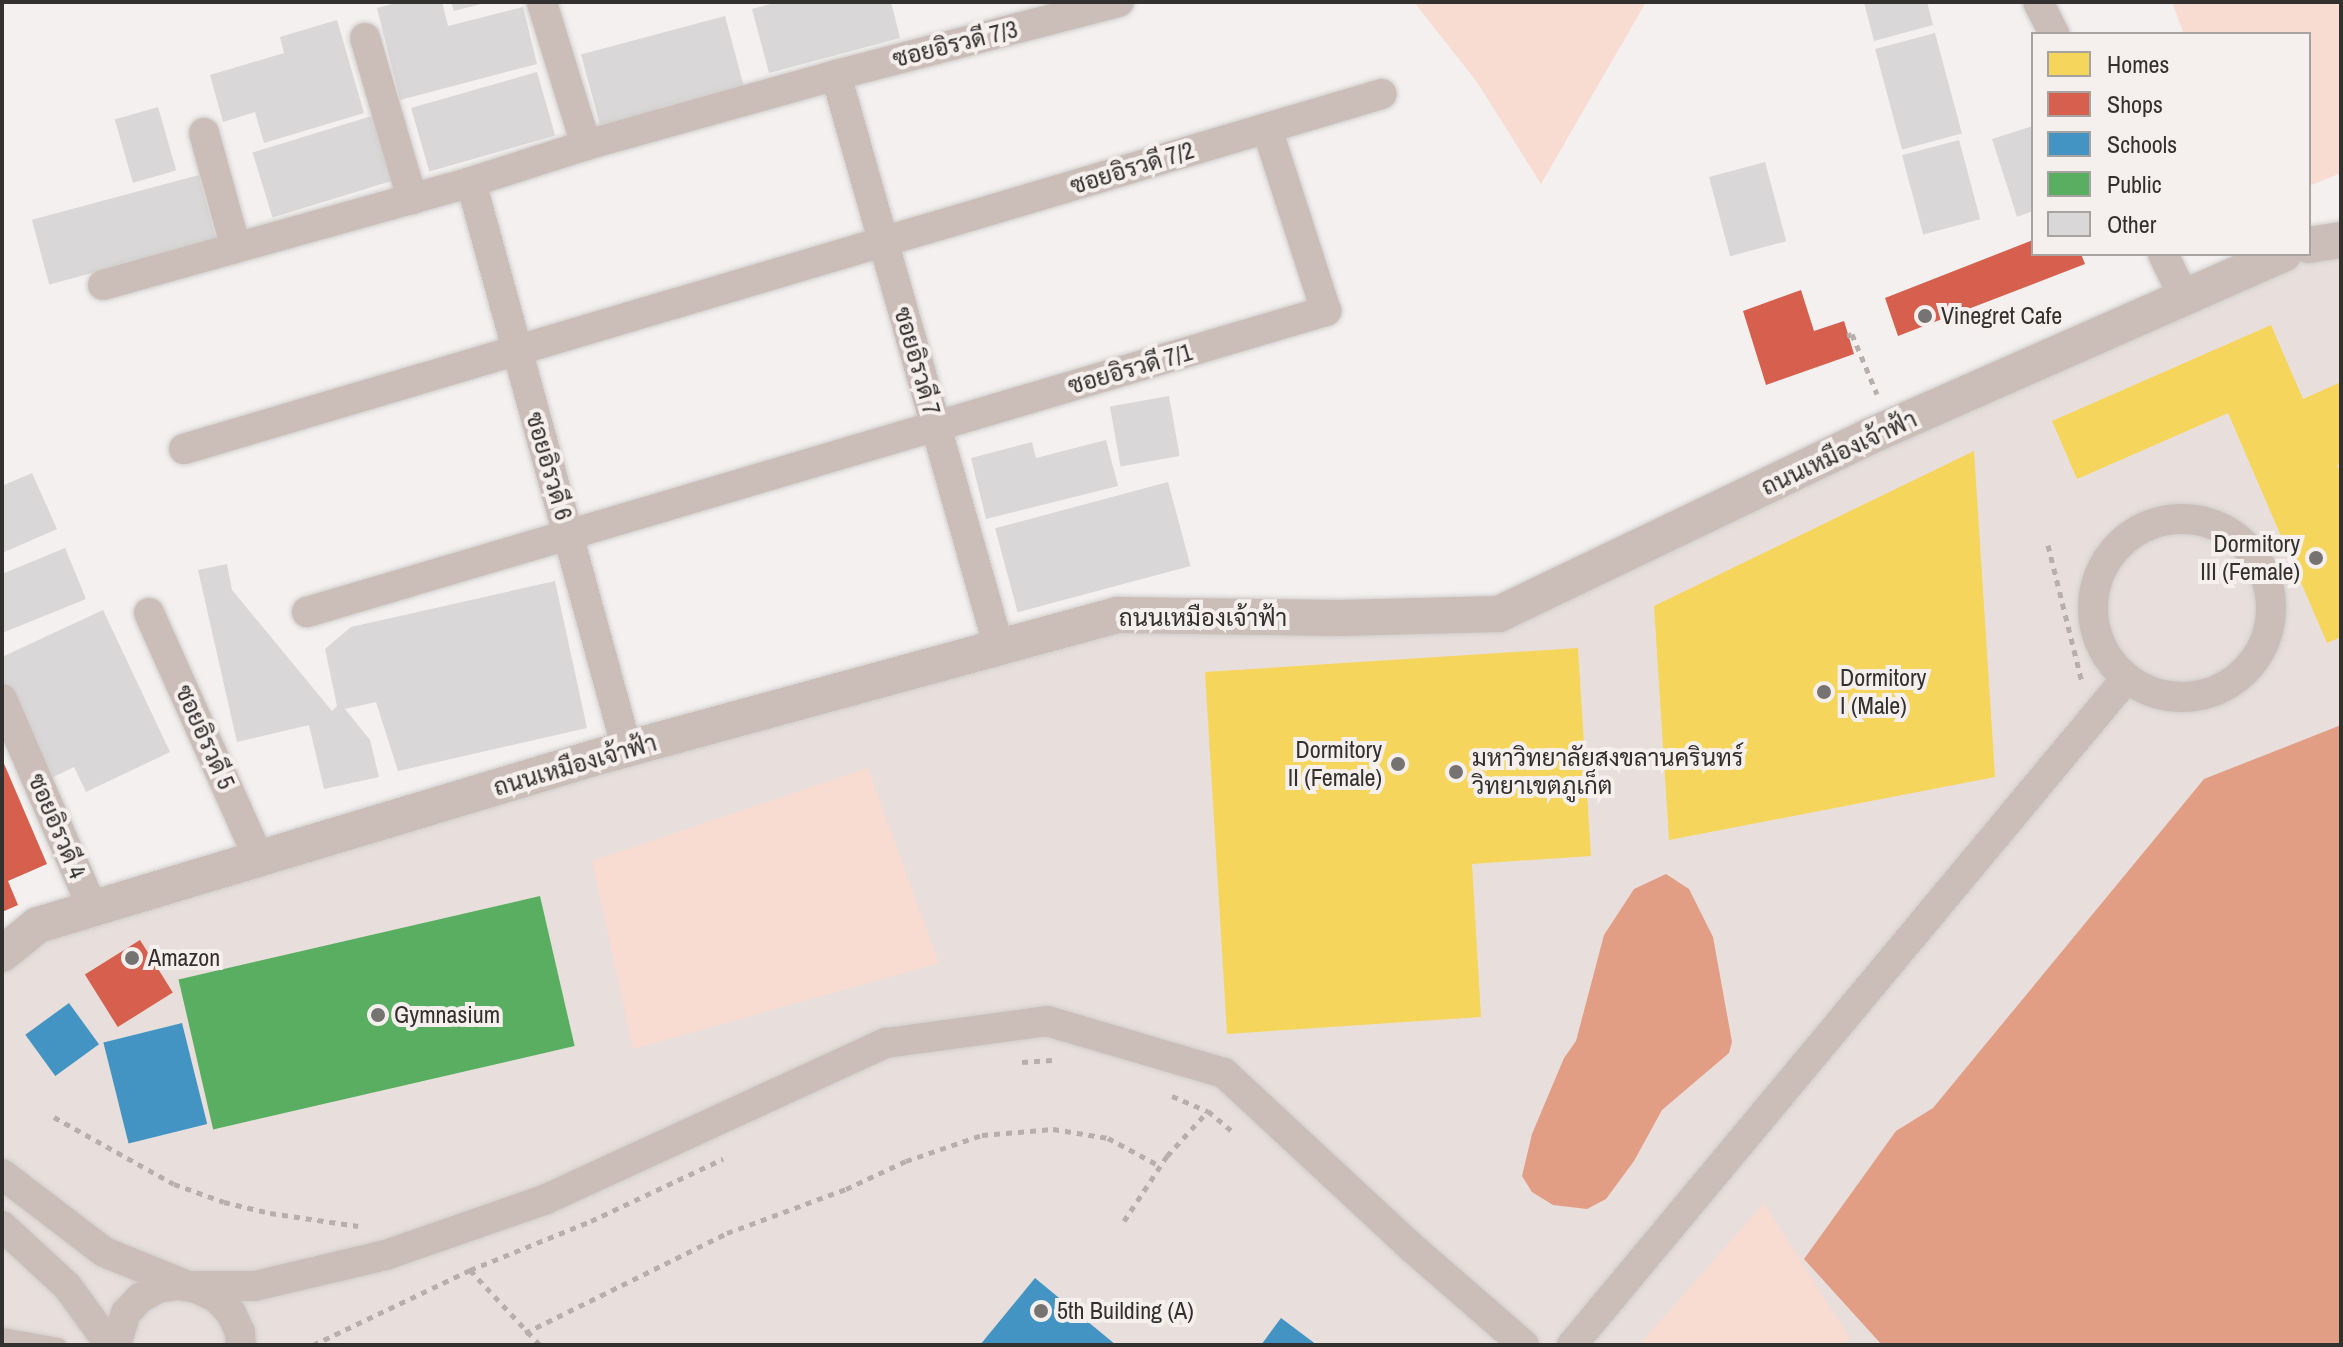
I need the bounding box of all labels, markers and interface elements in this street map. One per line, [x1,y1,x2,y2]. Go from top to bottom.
street label: ซอยอิรวดี 7/3 [890,15,1020,73]
legend [2031,32,2311,256]
text: Homes [2107,48,2169,80]
text: Shops [2107,88,2163,120]
text: Schools [2107,128,2177,160]
street label: ซอยอิรวดี 7/2 [1067,136,1197,200]
text: Public [2107,168,2162,200]
text: Other [2107,208,2156,240]
place label: Vinegret Cafe [1941,302,2062,330]
street label: ซอยอิรวดี 7 [888,304,946,418]
marker: Vinegret Cafe [1916,307,1934,325]
street label: ซอยอิรวดี 7/1 [1065,338,1195,400]
street label: ถนนเหมืองเจ้าฟ้า [1757,404,1921,502]
street label: ซอยอิรวดี 6 [520,409,578,523]
place label: Dormitory III (Female) [2200,530,2300,586]
marker: Dormitory III (Female) [2307,549,2325,567]
street label: ถนนเหมืองเจ้าฟ้า [1119,604,1287,632]
place label: Dormitory I (Male) [1840,664,1926,720]
street label: ซอยอิรวดี 5 [169,680,241,794]
marker: Dormitory I (Male) [1815,683,1833,701]
street label: ถนนเหมืองเจ้าฟ้า [490,728,660,802]
place label: Dormitory II (Female) [1288,736,1382,792]
place label: มหาวิทยาลัยสงขลานครินทร์ วิทยาเขตภูเก็ต [1472,744,1743,800]
marker: Dormitory II (Female) [1389,755,1407,773]
marker: มหาวิทยาลัยสงขลานครินทร์ วิทยาเขตภูเก็ต [1447,763,1465,781]
street label: ซอยอิรวดี 4 [22,769,92,883]
place label: Amazon [148,944,220,972]
marker: Amazon [123,949,141,967]
place label: Gymnasium [394,1001,500,1029]
marker: Gymnasium [369,1006,387,1024]
place label: 5th Building (A) [1057,1297,1194,1325]
marker: 5th Building (A) [1032,1302,1050,1320]

